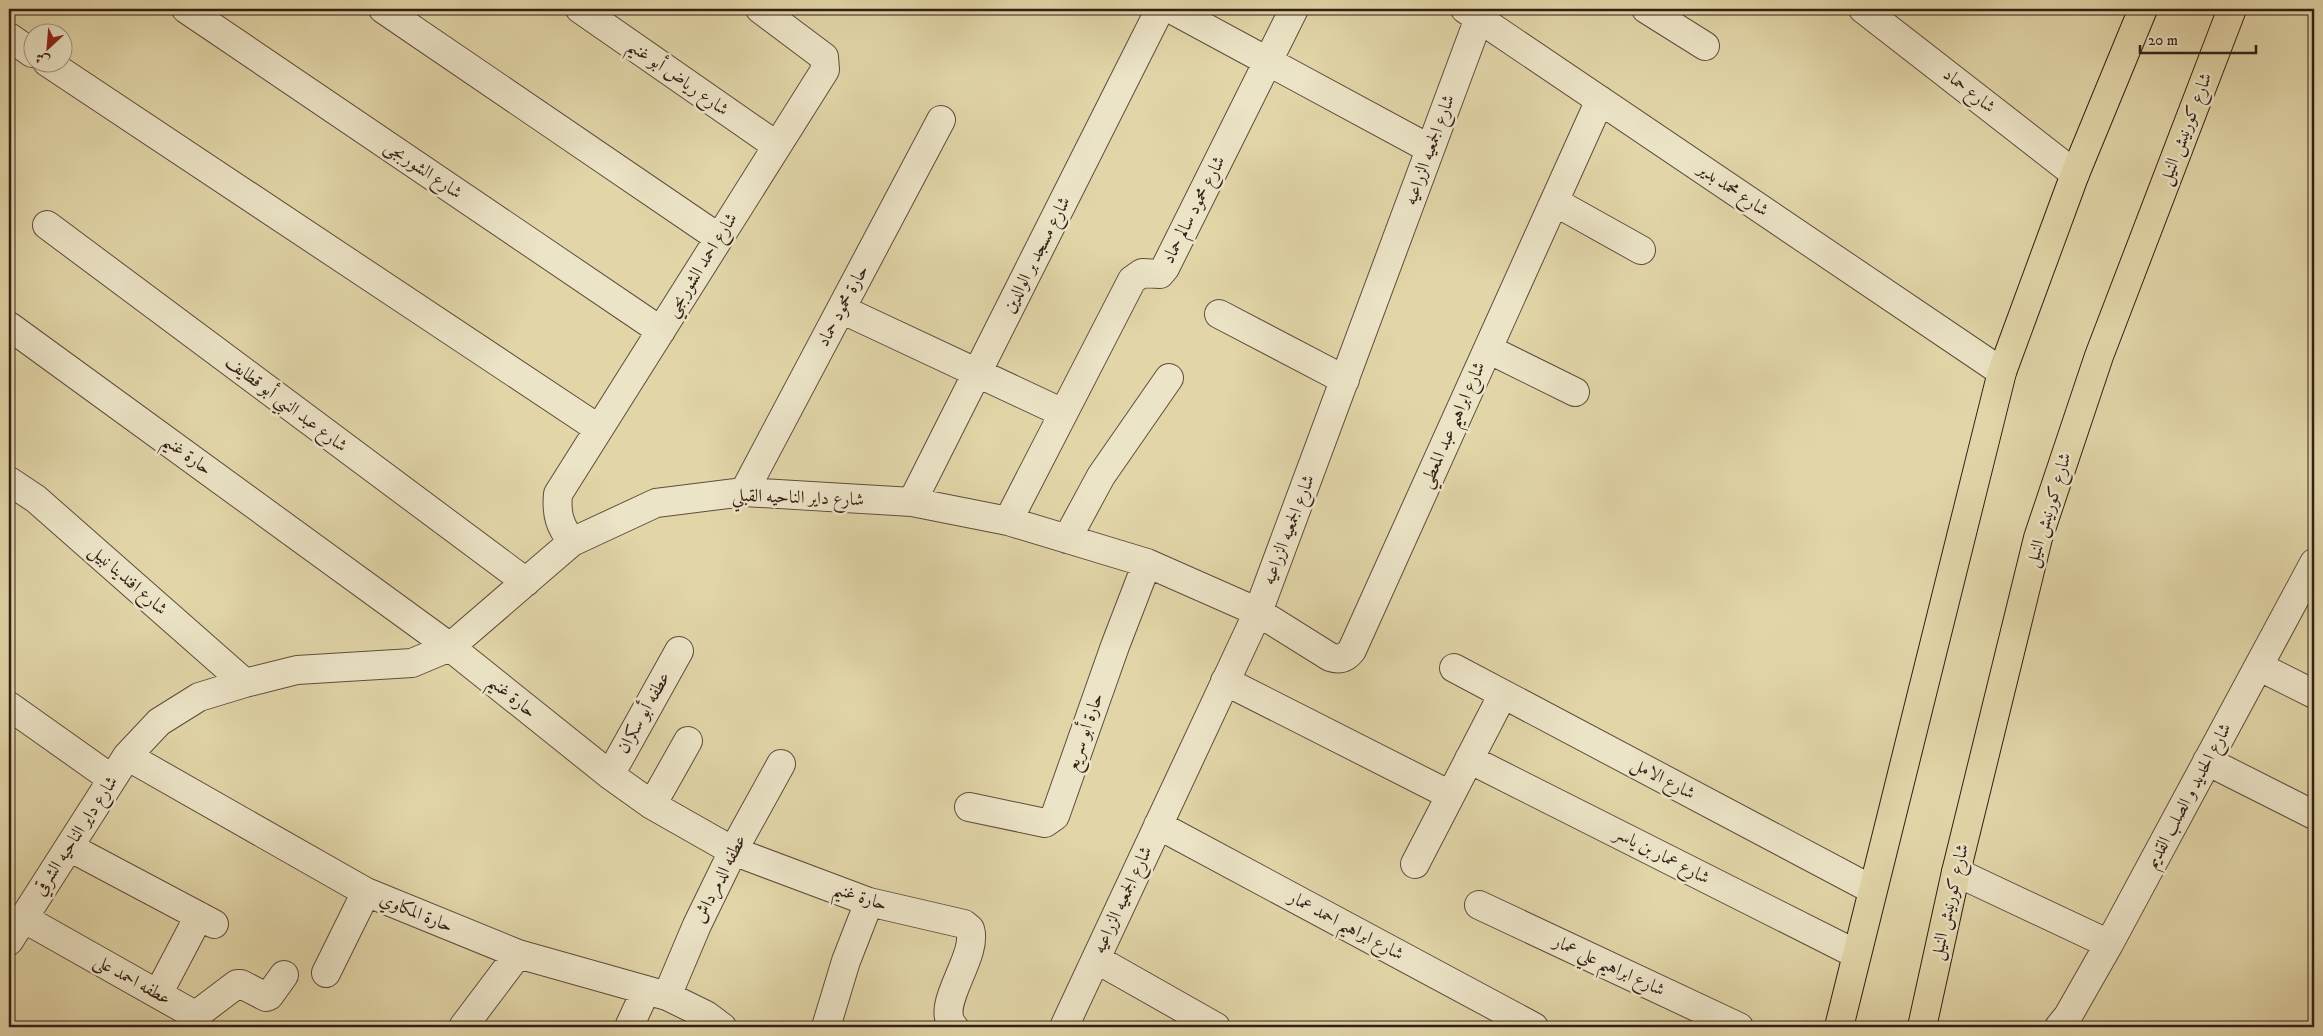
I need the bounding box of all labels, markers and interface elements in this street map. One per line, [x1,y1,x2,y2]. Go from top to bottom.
north arrow [22,22,72,72]
scale bar [2140,22,2257,54]
text: 20 m [2148,31,2178,50]
street label: شارع رياض أبو غنيم [620,33,735,126]
text: ش [32,48,53,70]
street label: شارع حماد [1937,64,2000,121]
street label: شارع كورنيش النيل [2154,70,2220,189]
street label: شارع الجمعيه الزراعيه [1400,92,1463,209]
street label: شارع الشوربجى [378,136,466,207]
street label: شارع محمود سالم حماد [1157,152,1234,269]
street label: شارع محمد بدير [1690,157,1773,224]
street label: شارع مسجد بر الوالدين [998,193,1079,318]
street label: شارع احمد الشوربجي [661,209,747,324]
street label: حارة محمود حماد [812,261,874,351]
street label: شارع عبد النبي أبو قطايف [218,348,353,461]
street label: شارع ابراهيم عبد المعطي [1415,358,1496,494]
street label: حارة غنيم [154,430,216,485]
street label: شارع كورنيش النيل [2021,450,2080,571]
street label: شارع الجمعيه الزراعيه [1258,472,1323,589]
street label: شارع داير الناحيه القبلي [731,485,864,516]
street label: شارع افندينا نبيل [82,540,172,622]
street label: عطفه أبو سكران [610,667,675,758]
street label: حارة غنيم [480,671,541,728]
street label: حارة أبو سريع [1059,689,1112,775]
street label: شارع الحديد و الصلب القديم [2141,719,2240,875]
street label: شارع الامل [1626,753,1699,808]
street label: شارع داير الناحيه الشرقي [29,772,125,902]
street label: شارع عمار بن ياسر [1608,822,1713,892]
street label: عطفه الدمرداش [688,831,752,927]
street label: شارع كورنيش النيل [1926,842,1977,963]
street label: شارع الجمعيه الزراعيه [1088,843,1160,959]
street label: حارة غنيم [828,878,890,922]
street label: شارع ابراهيم احمد عمار [1280,886,1407,971]
street label: حارة المكاوي [375,888,456,940]
street label: شارع ابراهيم علي عمار [1545,930,1668,1007]
street label: عطفه احمد على [89,950,174,1011]

